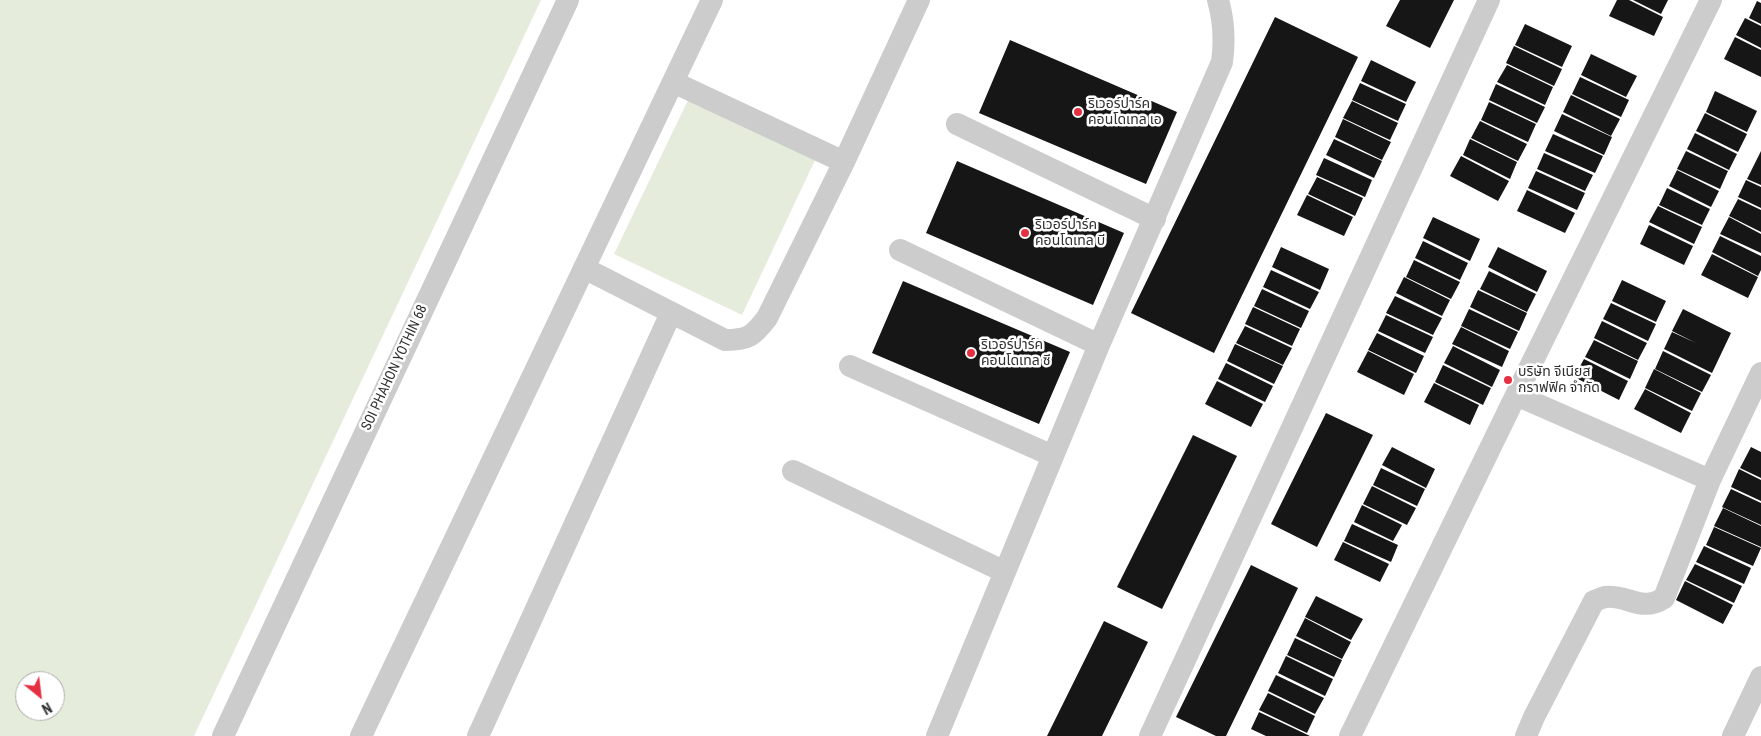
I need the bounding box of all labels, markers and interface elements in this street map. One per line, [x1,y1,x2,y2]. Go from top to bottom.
place label: ริเวอร์ปาร์ค คอนโดเทล เอ [1088,96,1162,128]
marker: ริเวอร์ปาร์ค คอนโดเทล เอ [1072,106,1084,118]
place label: ริเวอร์ปาร์ค คอนโดเทล บี [1035,217,1105,250]
marker: ริเวอร์ปาร์ค คอนโดเทล บี [1019,227,1031,239]
street label: SOI PHAHON YOTHIN 68 [359,303,431,433]
place label: ริเวอร์ปาร์ค คอนโดเทล ซี [981,337,1051,370]
marker: ริเวอร์ปาร์ค คอนโดเทล ซี [965,347,977,359]
place label: บริษัท จีเนียส กราฟฟิค จำกัด [1518,364,1600,397]
marker: บริษัท จีเนียส กราฟฟิค จำกัด [1502,374,1514,386]
north arrow [15,671,65,721]
text: N [39,699,54,717]

